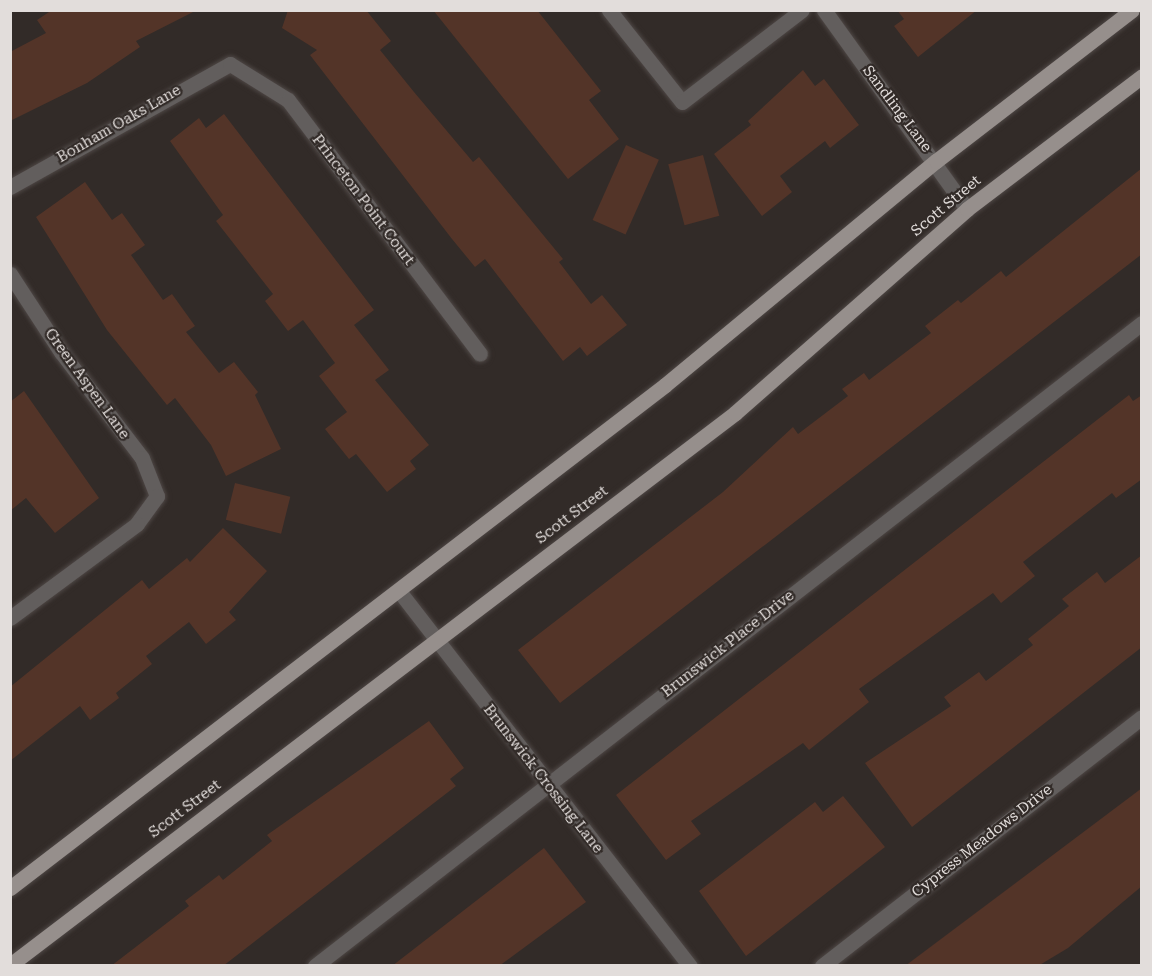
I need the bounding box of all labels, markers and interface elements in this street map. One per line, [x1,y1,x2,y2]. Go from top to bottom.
street label: Sandling Lane [859,62,935,156]
street label: Bonham Oaks Lane [54,81,184,167]
street label: Princeton Point Court [308,131,418,269]
street label: Scott Street [908,172,984,240]
street label: Green Aspen Lane [41,325,133,443]
street label: Scott Street [533,482,611,548]
street label: Brunswick Place Drive [658,587,798,701]
street label: Brunswick Crossing Lane [479,701,607,857]
street label: Scott Street [146,776,224,842]
street label: Cypress Meadows Drive [908,781,1056,901]

